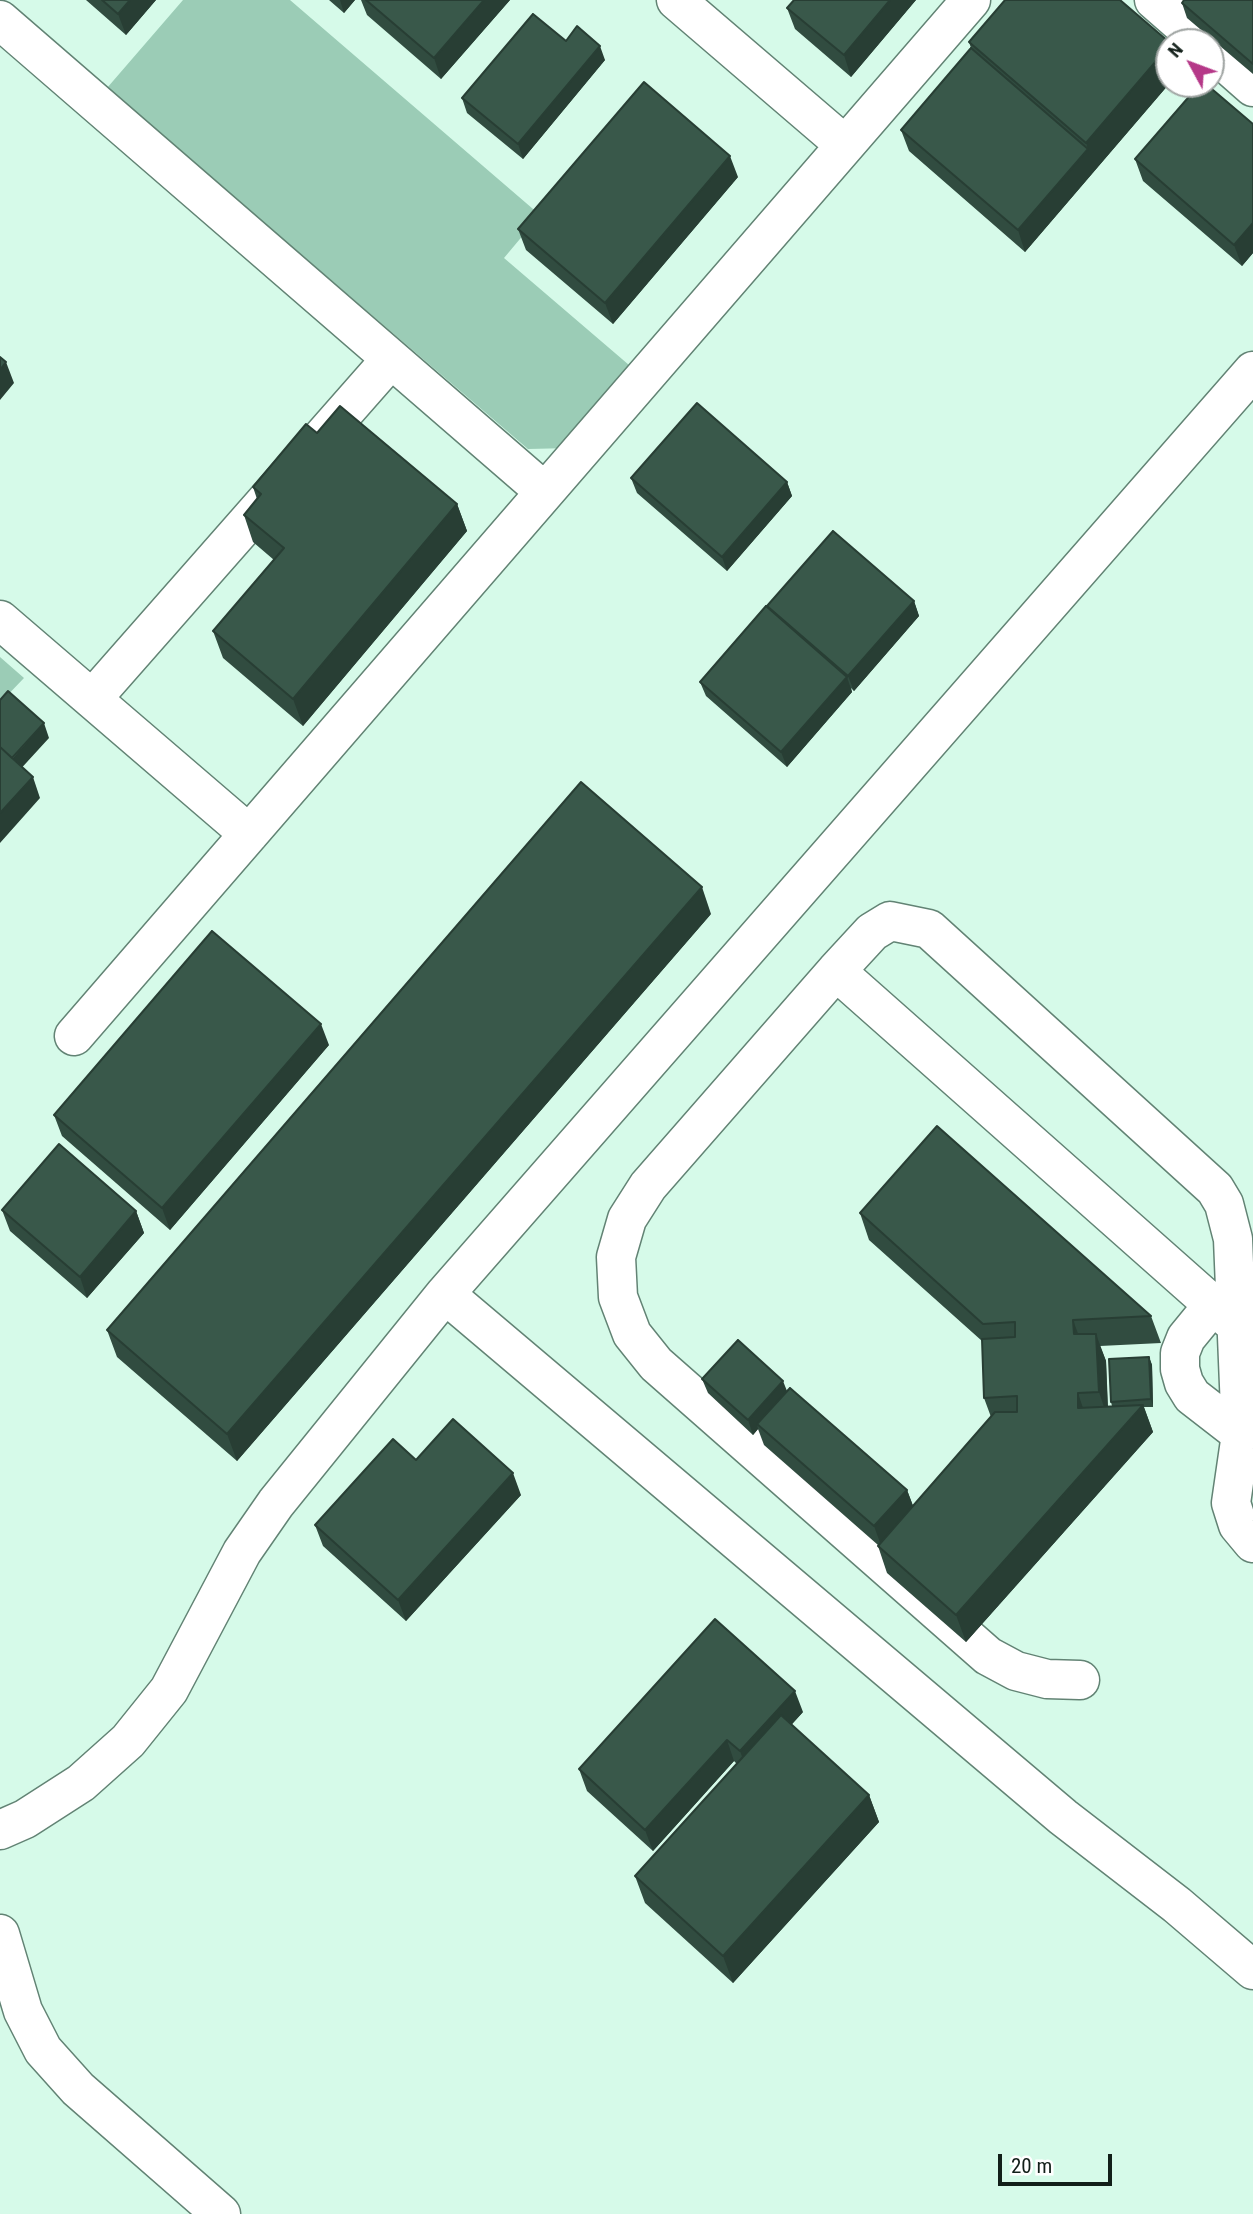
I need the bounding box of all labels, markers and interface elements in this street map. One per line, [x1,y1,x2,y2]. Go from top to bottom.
north arrow [1155,28,1225,98]
text: N [1163,38,1188,62]
scale bar [1001,2140,1115,2184]
text: 20 m [1011,2154,1052,2178]

